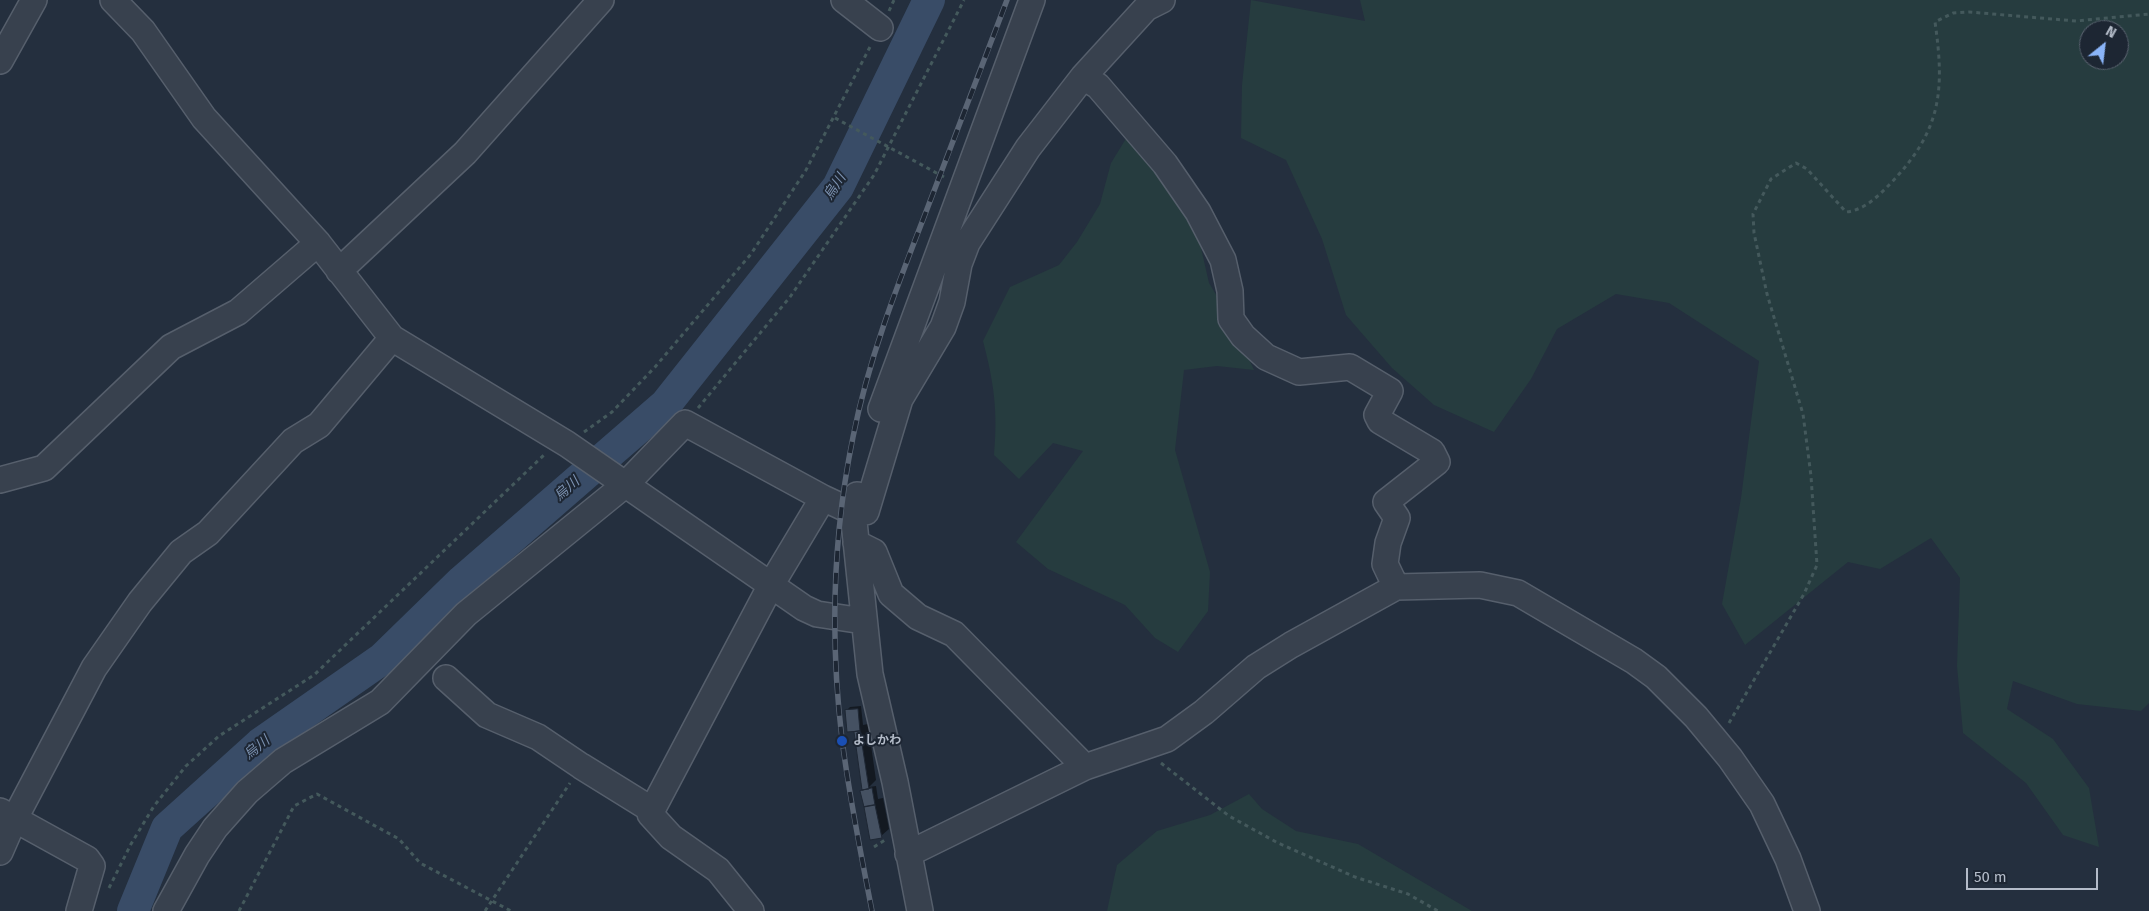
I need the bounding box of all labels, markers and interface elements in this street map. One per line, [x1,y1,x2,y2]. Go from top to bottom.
north arrow [2079,20,2129,70]
text: N [2103,23,2119,42]
water label: 烏川 [820,171,850,203]
water label: 烏川 [551,473,583,505]
water label: 烏川 [241,733,273,763]
marker: よしかわ [835,734,849,748]
place label: よしかわ [853,734,901,748]
scale bar [1969,858,2102,890]
text: 50 m [1974,868,2007,886]

